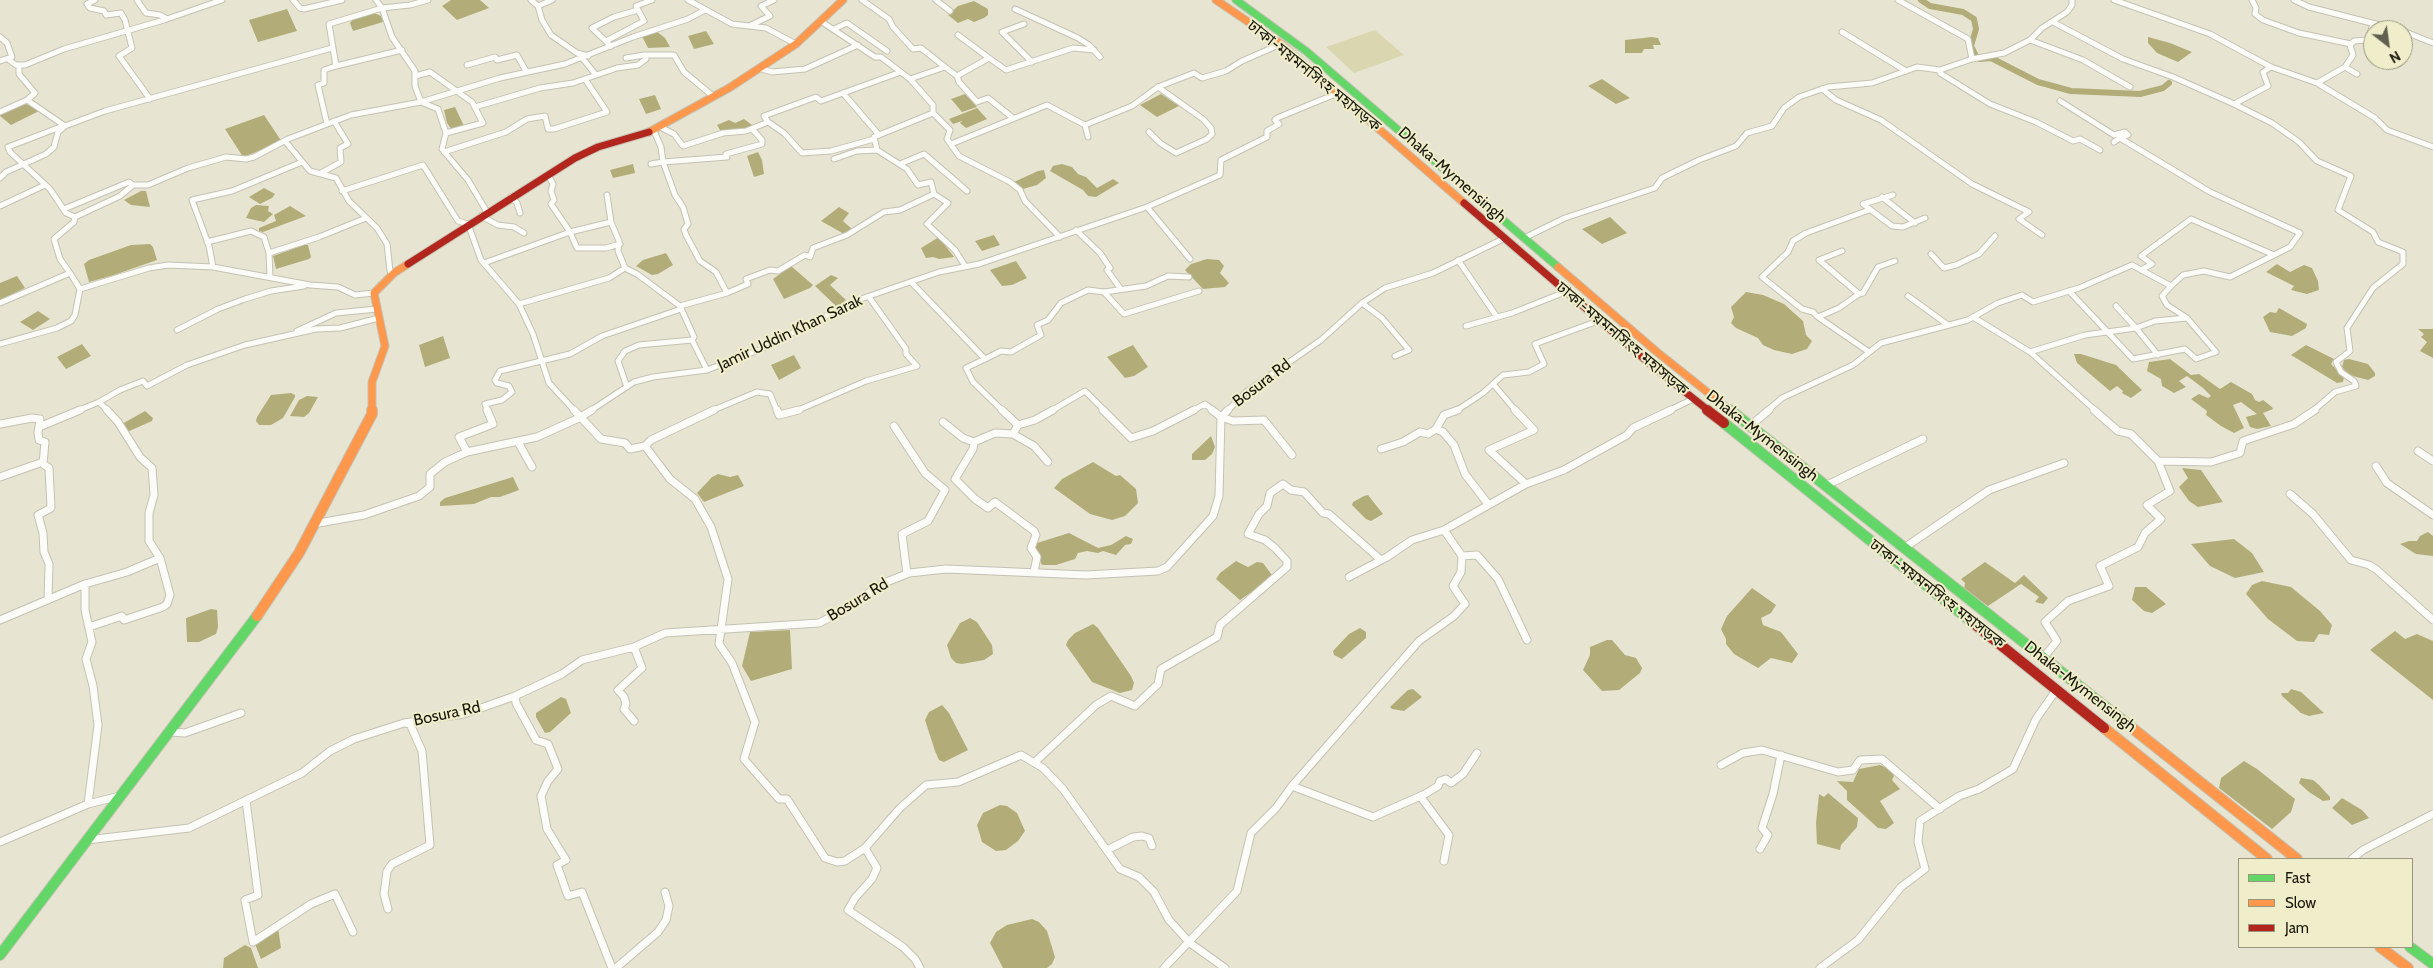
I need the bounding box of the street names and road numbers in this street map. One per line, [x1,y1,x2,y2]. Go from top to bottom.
street label: ঢাকা-ময়মনসিংহ মহাসড়ক [1243,16,1385,136]
street label: Dhaka-Mymensingh [1394,123,1510,227]
street label: ঢাকা-ময়মনসিংহ মহাসড়ক [1552,278,1692,400]
street label: Jamir Uddin Khan Sarak [715,291,865,375]
street label: Bosura Rd [1229,355,1295,411]
street label: Dhaka-Mymensingh [1702,386,1822,486]
street label: ঢাকা-ময়মনসিংহ মহাসড়ক [1866,535,2008,653]
street label: Bosura Rd [824,574,892,626]
street label: Dhaka-Mymensingh [2020,637,2140,737]
street label: Bosura Rd [412,698,482,730]

